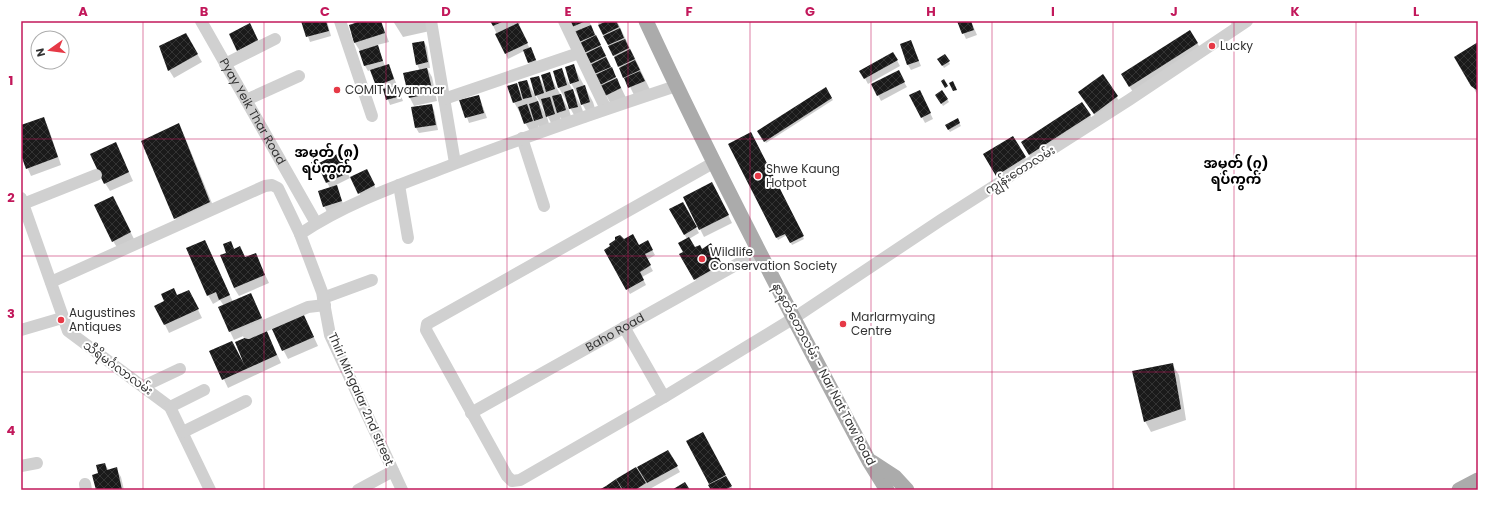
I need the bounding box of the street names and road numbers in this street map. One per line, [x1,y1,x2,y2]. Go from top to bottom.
street label: Pyay Yeik Thar Road [216,55,290,167]
street label: ကျွန်းတောလမ်း [981,141,1060,200]
street label: နာနတ်တောလမ်း - Nar Nat Taw Road [767,279,880,469]
street label: Baho Road [582,309,647,355]
street label: Thiri Mingalar 2nd street [324,330,398,468]
street label: သီရိမင်္ဂလာလမ်း [79,336,157,400]

